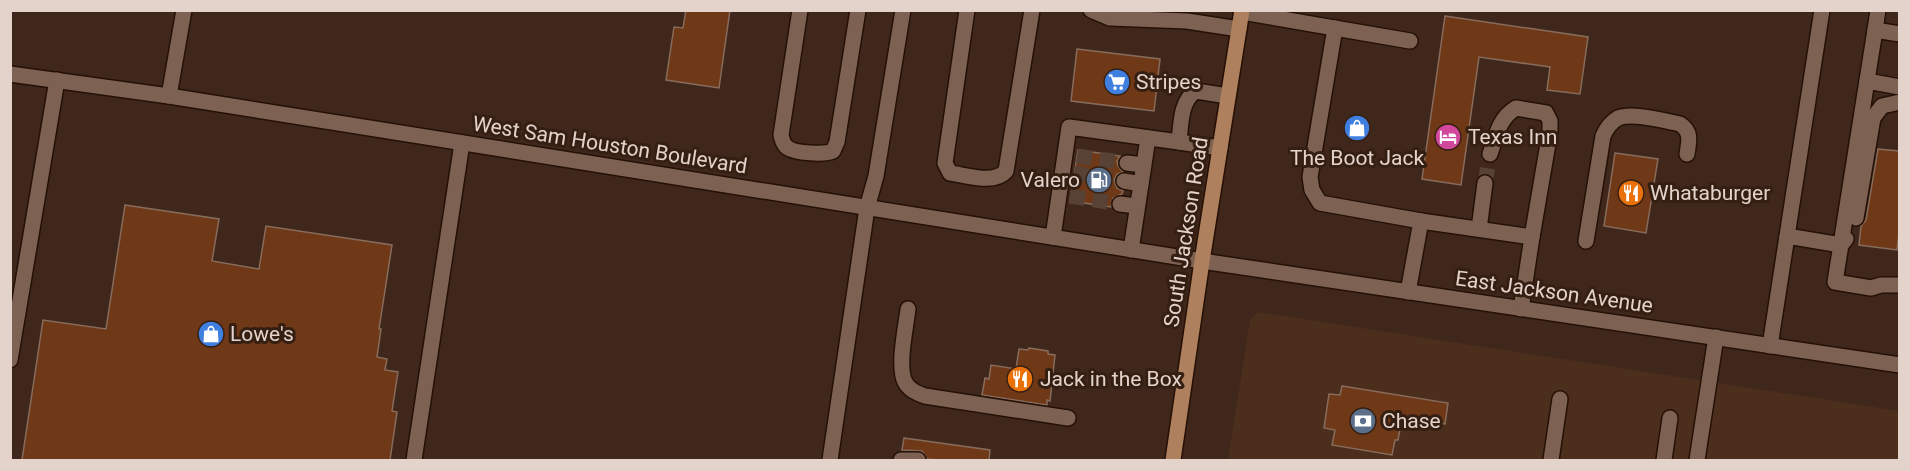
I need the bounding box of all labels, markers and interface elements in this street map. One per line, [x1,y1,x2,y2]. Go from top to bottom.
supermarket icon: Stripes [1102,67,1132,97]
place label: Stripes [1136,70,1201,94]
street label: West Sam Houston Boulevard [471,111,749,179]
shop icon: The Boot Jack [1342,113,1372,143]
hotel icon: Texas Inn [1433,122,1463,152]
place label: Texas Inn [1468,125,1557,149]
street label: South Jackson Road [1159,135,1213,329]
place label: The Boot Jack [1290,146,1424,170]
fuel station icon: Valero [1084,165,1114,195]
place label: Valero [1021,168,1080,192]
restaurant icon: Whataburger [1616,178,1646,208]
place label: Whataburger [1650,181,1770,205]
street label: East Jackson Avenue [1454,266,1654,318]
shop icon: Lowe's [196,319,226,349]
place label: Lowe's [230,322,294,346]
restaurant icon: Jack in the Box [1005,364,1035,394]
place label: Jack in the Box [1040,367,1182,391]
bank icon: Chase [1348,406,1378,436]
place label: Chase [1382,409,1441,433]

